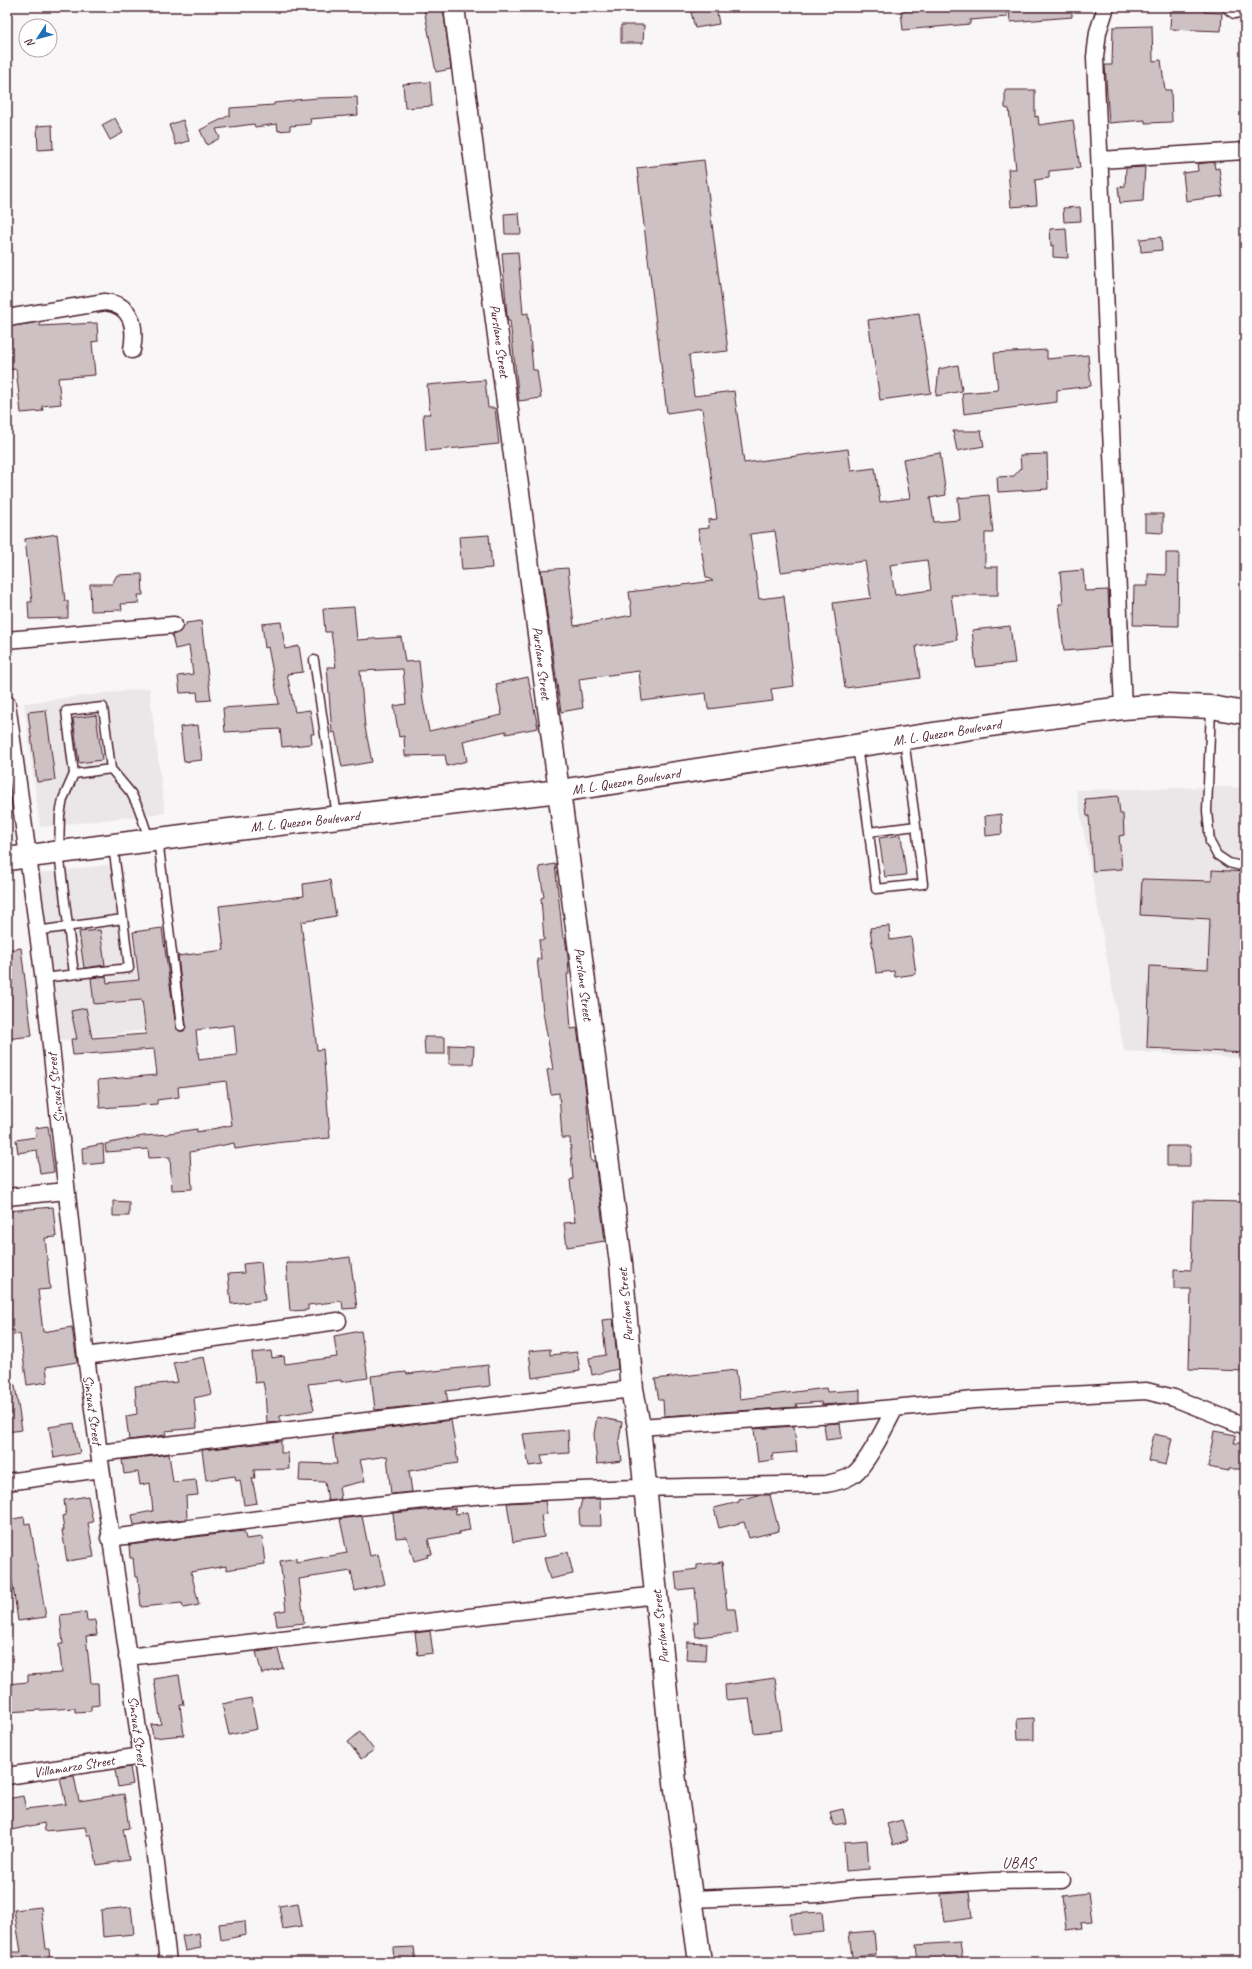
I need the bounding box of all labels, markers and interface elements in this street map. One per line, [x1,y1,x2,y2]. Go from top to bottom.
north arrow [18,18,58,58]
text: N [21,35,38,51]
street label: Purslane Street [486,303,513,380]
street label: Purslane Street [529,626,555,702]
street label: M. L. Quezon Boulevard [892,715,1005,749]
street label: M. L. Quezon Boulevard [571,764,684,798]
street label: M. L. Quezon Boulevard [250,807,363,836]
street label: Purslane Street [571,947,597,1023]
street label: Sinsuat Street [43,1050,68,1124]
street label: Purslane Street [614,1266,637,1342]
street label: Sinsuat Street [79,1374,106,1448]
street label: Purslane Street [648,1588,673,1664]
street label: Sinsuat Street [124,1695,151,1769]
street label: Villamarzo Street [33,1752,117,1781]
district label: UBAS [1002,1854,1037,1873]

